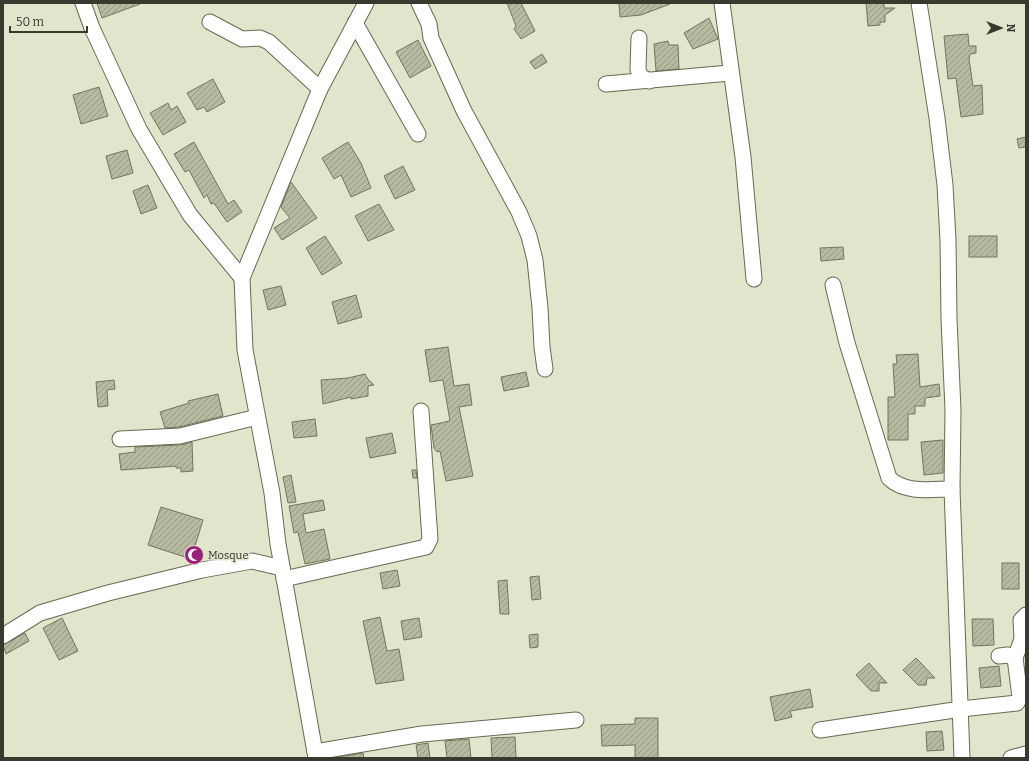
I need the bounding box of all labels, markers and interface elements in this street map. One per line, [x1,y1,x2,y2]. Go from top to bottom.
scale bar [10,8,87,34]
north arrow [981,8,1021,48]
text: 50 m [16,15,45,29]
text: N [1004,24,1017,33]
mosque icon: Mosque [183,544,205,566]
place label: Mosque [208,549,248,562]

